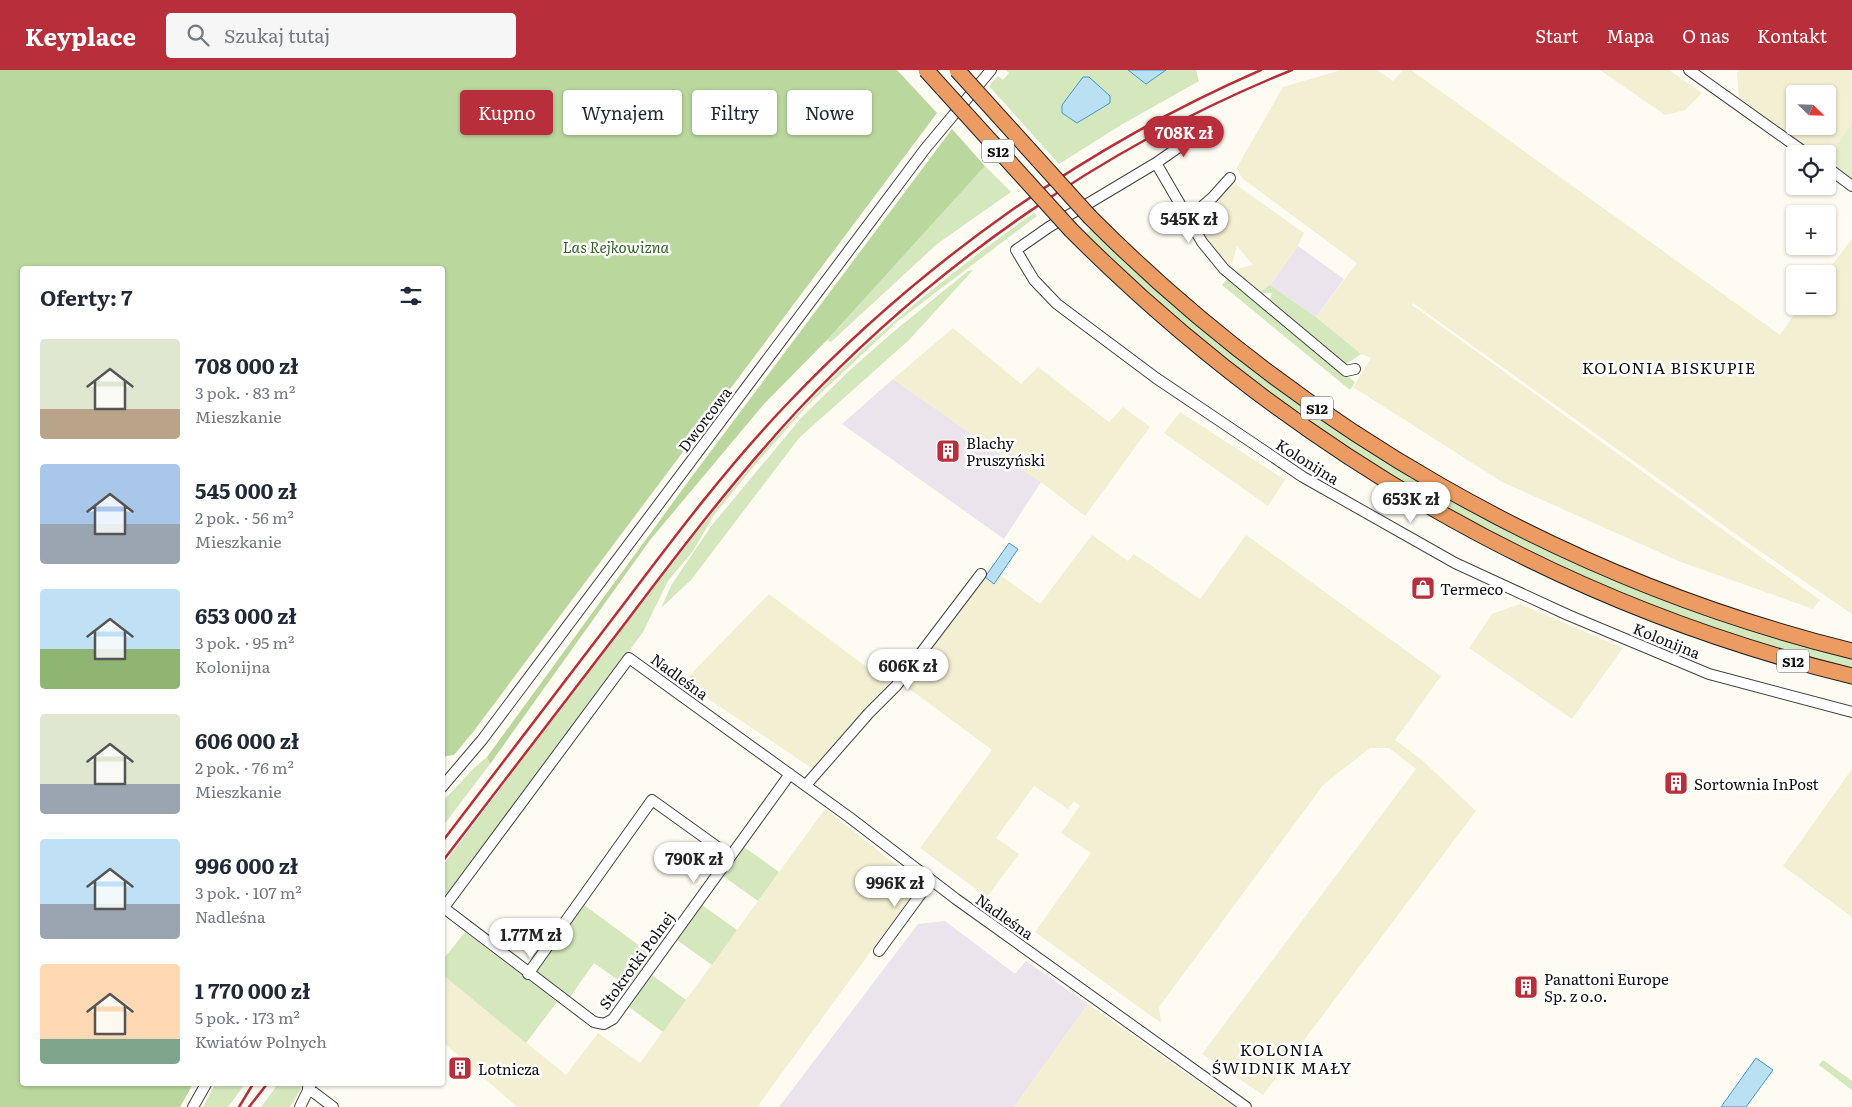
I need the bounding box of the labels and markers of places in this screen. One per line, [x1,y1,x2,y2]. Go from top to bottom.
pin: 708K zł [1138,116,1230,158]
pin: 545K zł [1143,202,1235,244]
place label: Blachy Pruszyński [966,431,1045,471]
building icon: Blachy Pruszyński [935,438,961,464]
pin: 653K zł [1365,482,1457,524]
shop icon: Termeco [1410,575,1436,601]
place label: Termeco [1440,577,1503,600]
pin: 606K zł [862,648,954,691]
building icon: Sortownia InPost [1663,770,1689,796]
place label: Sortownia InPost [1694,772,1819,795]
pin: 790K zł [648,842,740,884]
pin: 996K zł [849,866,941,908]
pin: 1.77M zł [479,918,583,960]
place label: Panattoni Europe Sp. z o.o. [1544,967,1669,1007]
building icon: Panattoni Europe Sp. z o.o. [1513,974,1539,1000]
building icon: Lotnicza [447,1055,473,1081]
place label: Lotnicza [478,1057,541,1080]

